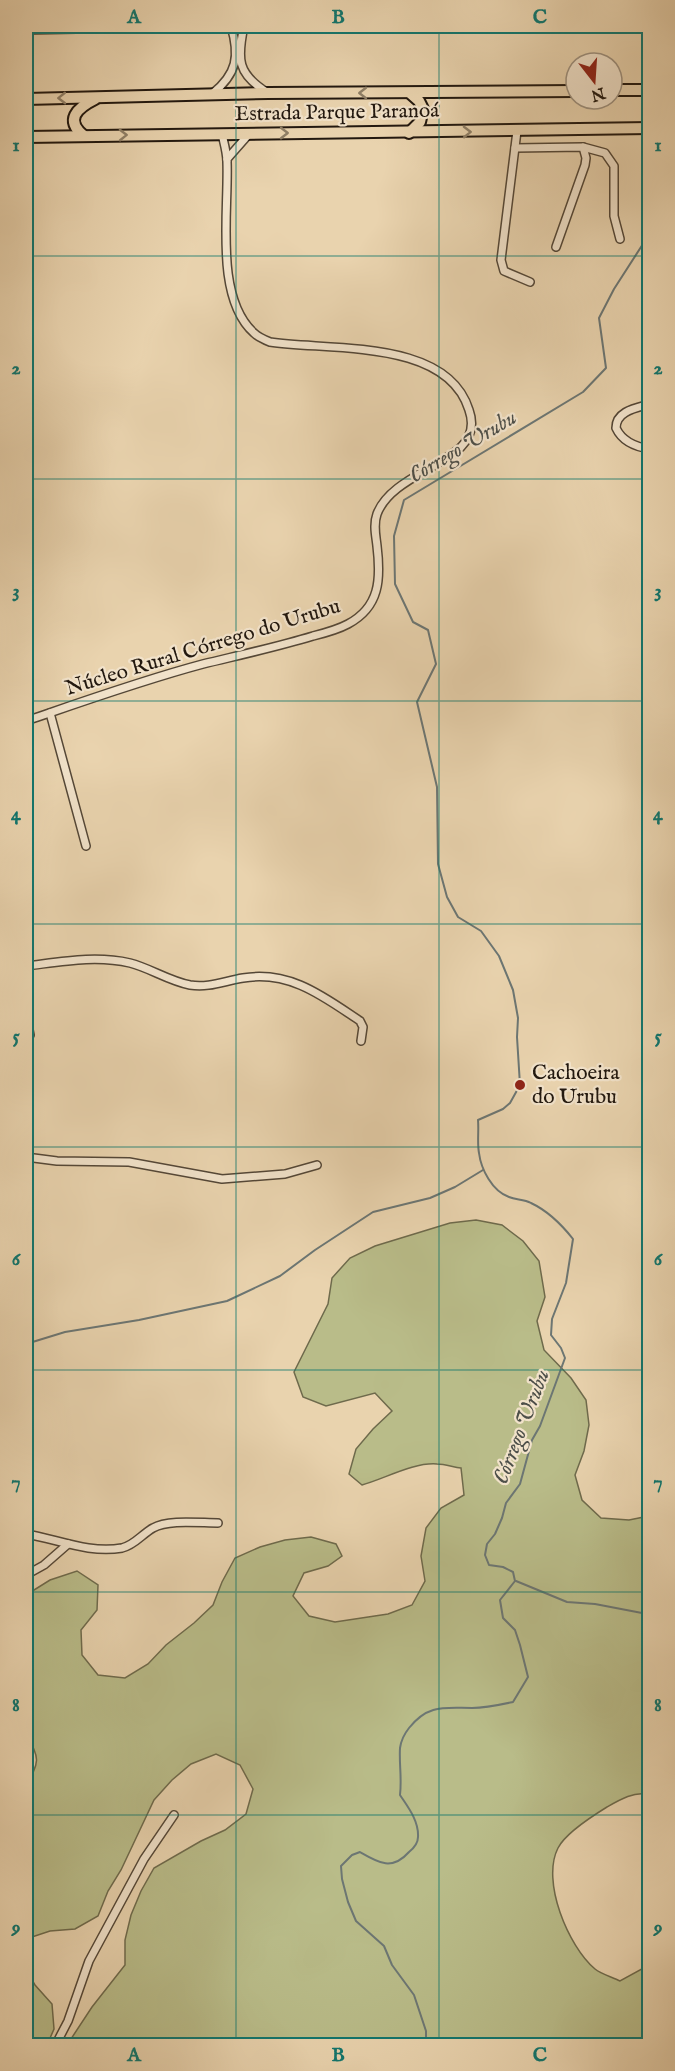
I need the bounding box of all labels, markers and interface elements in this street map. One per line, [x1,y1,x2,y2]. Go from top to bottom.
text: A [126,5,142,30]
text: B [331,5,345,30]
text: C [533,5,547,30]
north arrow [564,51,624,111]
text: N [588,82,608,105]
one-way arrow [358,87,367,99]
one-way arrow [57,92,66,105]
street label: Estrada Parque Paranoá [235,98,440,128]
one-way arrow [463,126,472,138]
one-way arrow [279,127,288,140]
one-way arrow [119,129,128,141]
text: 1 [12,133,20,158]
text: 1 [654,133,662,158]
text: 2 [11,356,21,381]
text: 2 [653,356,663,381]
water label: Córrego Urubu [404,404,522,490]
text: 3 [12,579,20,604]
text: 3 [654,579,662,604]
street label: Núcleo Rural Córrego do Urubu [62,593,344,703]
text: 4 [11,802,22,827]
text: 4 [653,802,664,827]
text: 5 [12,1024,20,1049]
text: 5 [654,1024,662,1049]
place label: Cachoeira do Urubu [532,1060,620,1111]
marker: Cachoeira do Urubu [513,1078,527,1092]
text: 6 [12,1247,22,1272]
text: 6 [654,1247,664,1272]
water label: Córrego Urubu [487,1366,557,1488]
text: 7 [11,1470,21,1495]
text: 7 [653,1470,663,1495]
text: 8 [12,1693,20,1718]
text: 8 [654,1693,662,1718]
text: 9 [11,1915,21,1940]
text: 9 [653,1915,663,1940]
text: A [126,2043,142,2068]
text: B [331,2043,345,2068]
text: C [533,2043,547,2068]

